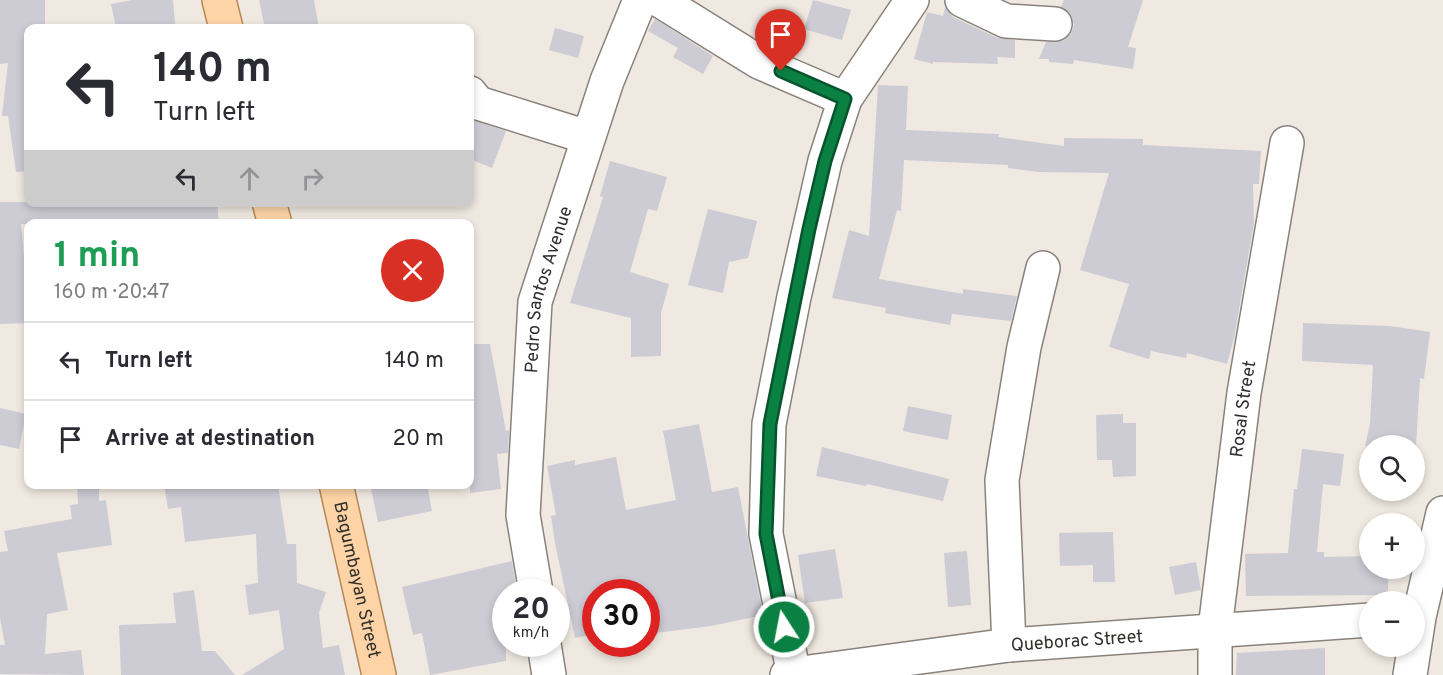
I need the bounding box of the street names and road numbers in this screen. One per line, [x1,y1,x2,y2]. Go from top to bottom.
street label: Pedro Santos Avenue [521,204,578,374]
street label: Rosal Street [1226,359,1262,459]
street label: Bagumbayan Street [327,499,385,661]
street label: Queborac Street [1010,626,1144,658]

